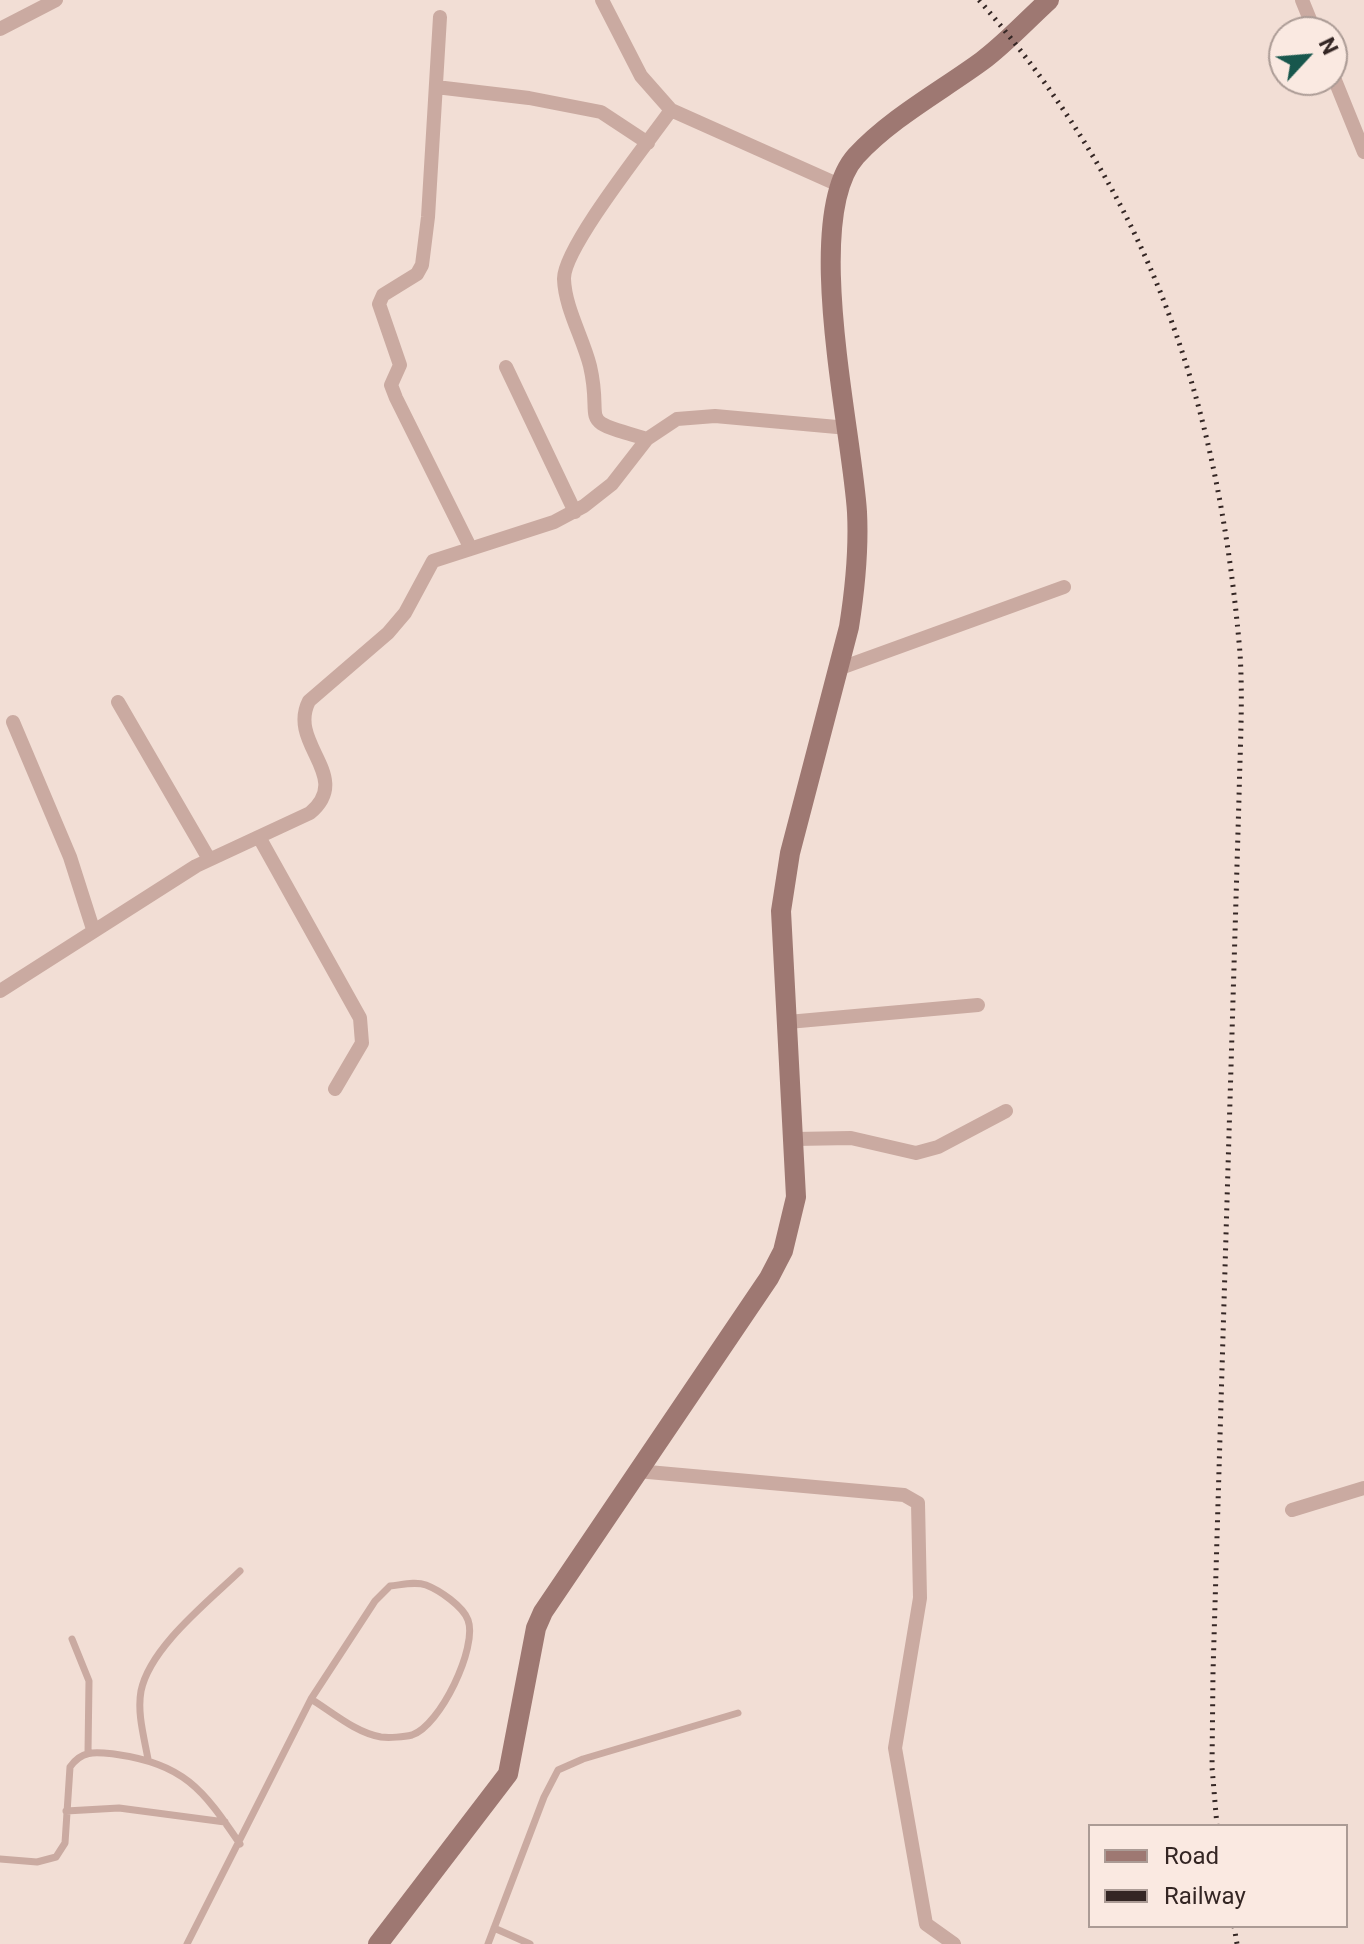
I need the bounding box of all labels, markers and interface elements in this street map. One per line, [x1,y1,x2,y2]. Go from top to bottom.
north arrow [1268,16,1348,96]
text: N [1314,34,1343,59]
legend [1088,1824,1348,1928]
text: Road [1164,1842,1219,1870]
text: Railway [1164,1882,1246,1910]

